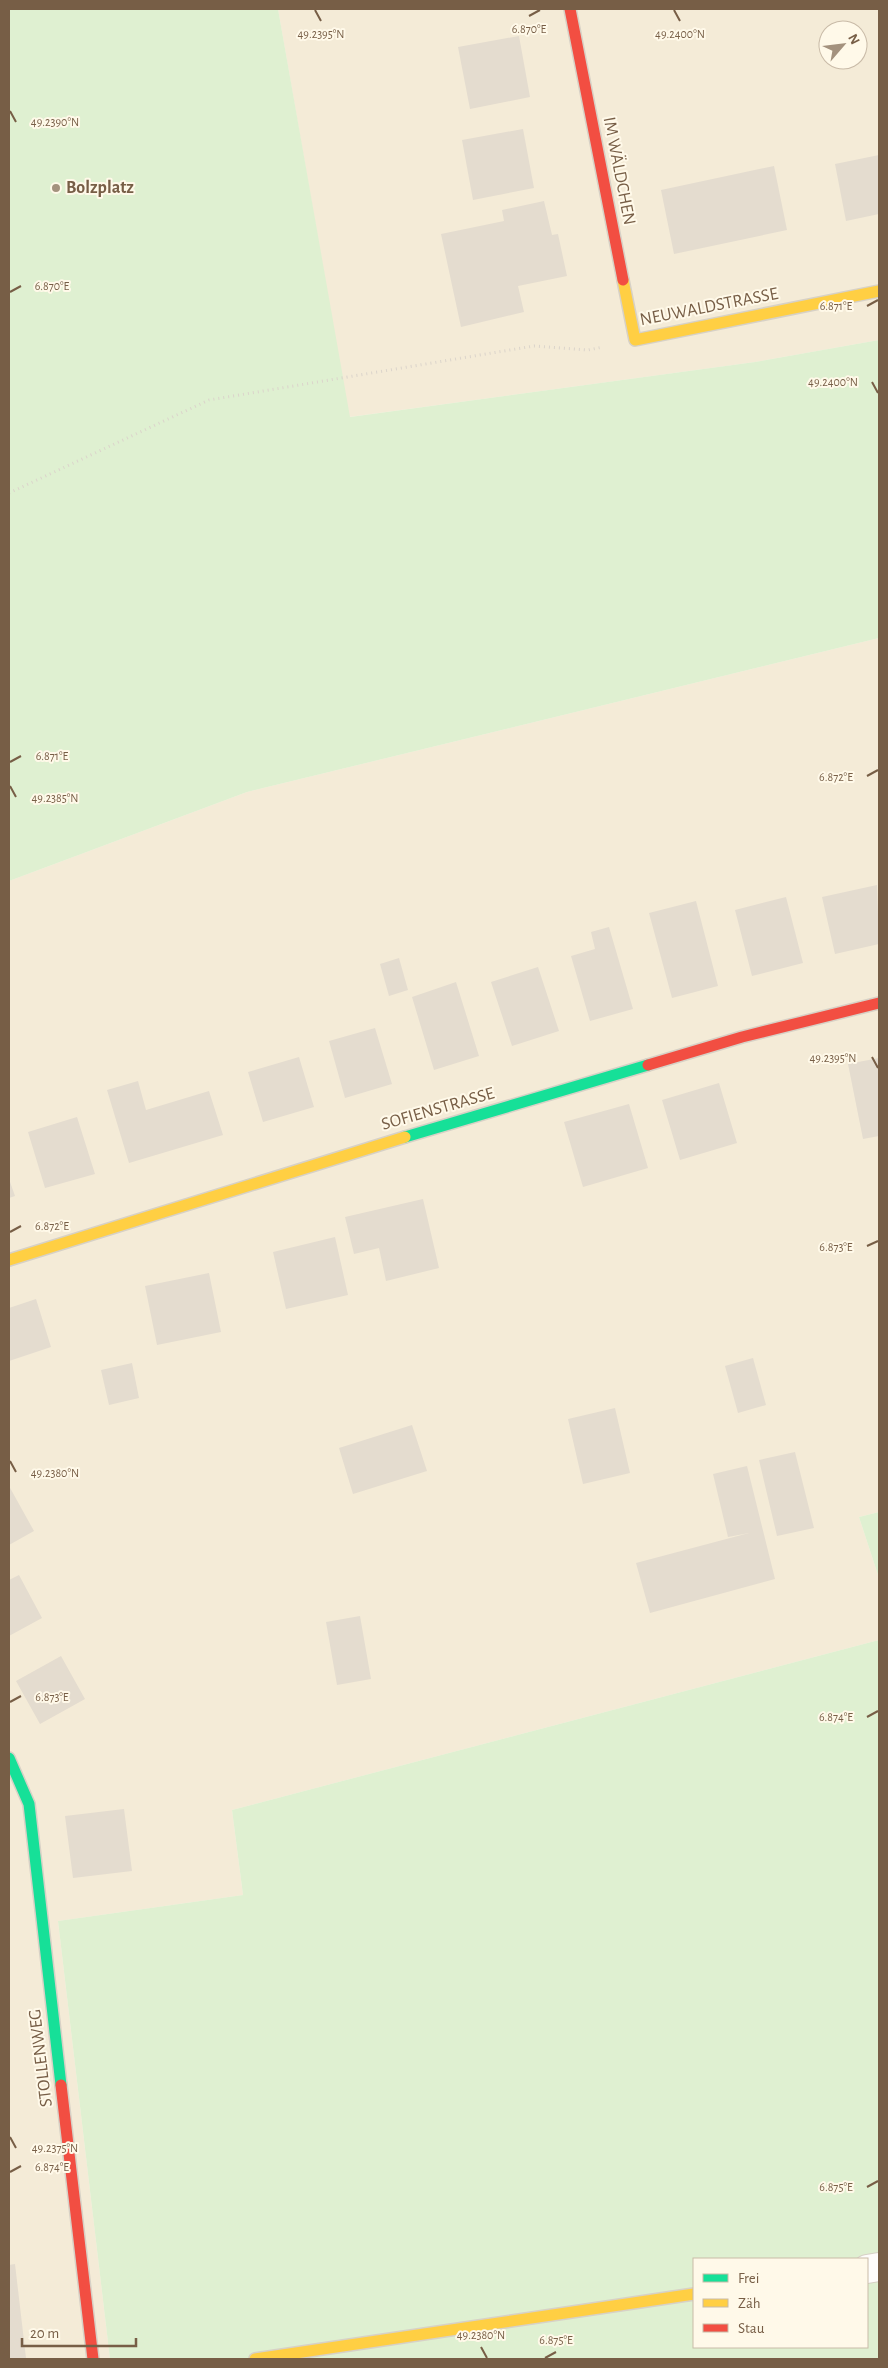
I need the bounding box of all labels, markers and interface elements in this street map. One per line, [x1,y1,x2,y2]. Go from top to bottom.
north arrow [818,20,868,70]
text: 6.870°E [512,23,547,35]
text: 49.2395°N [298,28,344,40]
text: 49.2400°N [655,28,705,40]
text: N [845,32,862,47]
street label: IM WÄLDCHEN [600,115,640,227]
text: 49.2390°N [31,116,79,128]
place label: Bolzplatz [66,179,134,197]
marker: Bolzplatz [50,182,62,194]
text: 6.870°E [35,280,70,292]
street label: NEUWALDSTRASSE [638,285,780,329]
text: 6.871°E [820,300,852,312]
text: 49.2400°N [808,376,858,388]
text: 6.871°E [36,750,68,762]
text: 6.872°E [819,771,853,783]
text: 49.2385°N [32,792,78,804]
text: 49.2395°N [810,1052,856,1064]
street label: SOFIENSTRASSE [379,1084,497,1134]
text: 6.872°E [35,1220,69,1232]
text: 6.873°E [819,1241,853,1253]
text: 49.2380°N [31,1467,79,1479]
text: 6.873°E [35,1691,69,1703]
text: 6.874°E [819,1711,853,1723]
street label: STOLLENWEG [26,2008,56,2108]
text: 49.2375°N [32,2142,78,2154]
text: 6.874°E [35,2161,69,2173]
text: 6.875°E [819,2181,853,2193]
legend [693,2258,868,2348]
text: Frei [738,2271,759,2286]
text: Zäh [738,2296,761,2311]
scale bar [22,2316,136,2348]
text: Stau [738,2321,765,2336]
text: 20 m [30,2326,59,2341]
text: 49.2380°N [457,2329,505,2341]
text: 6.875°E [539,2334,573,2346]

